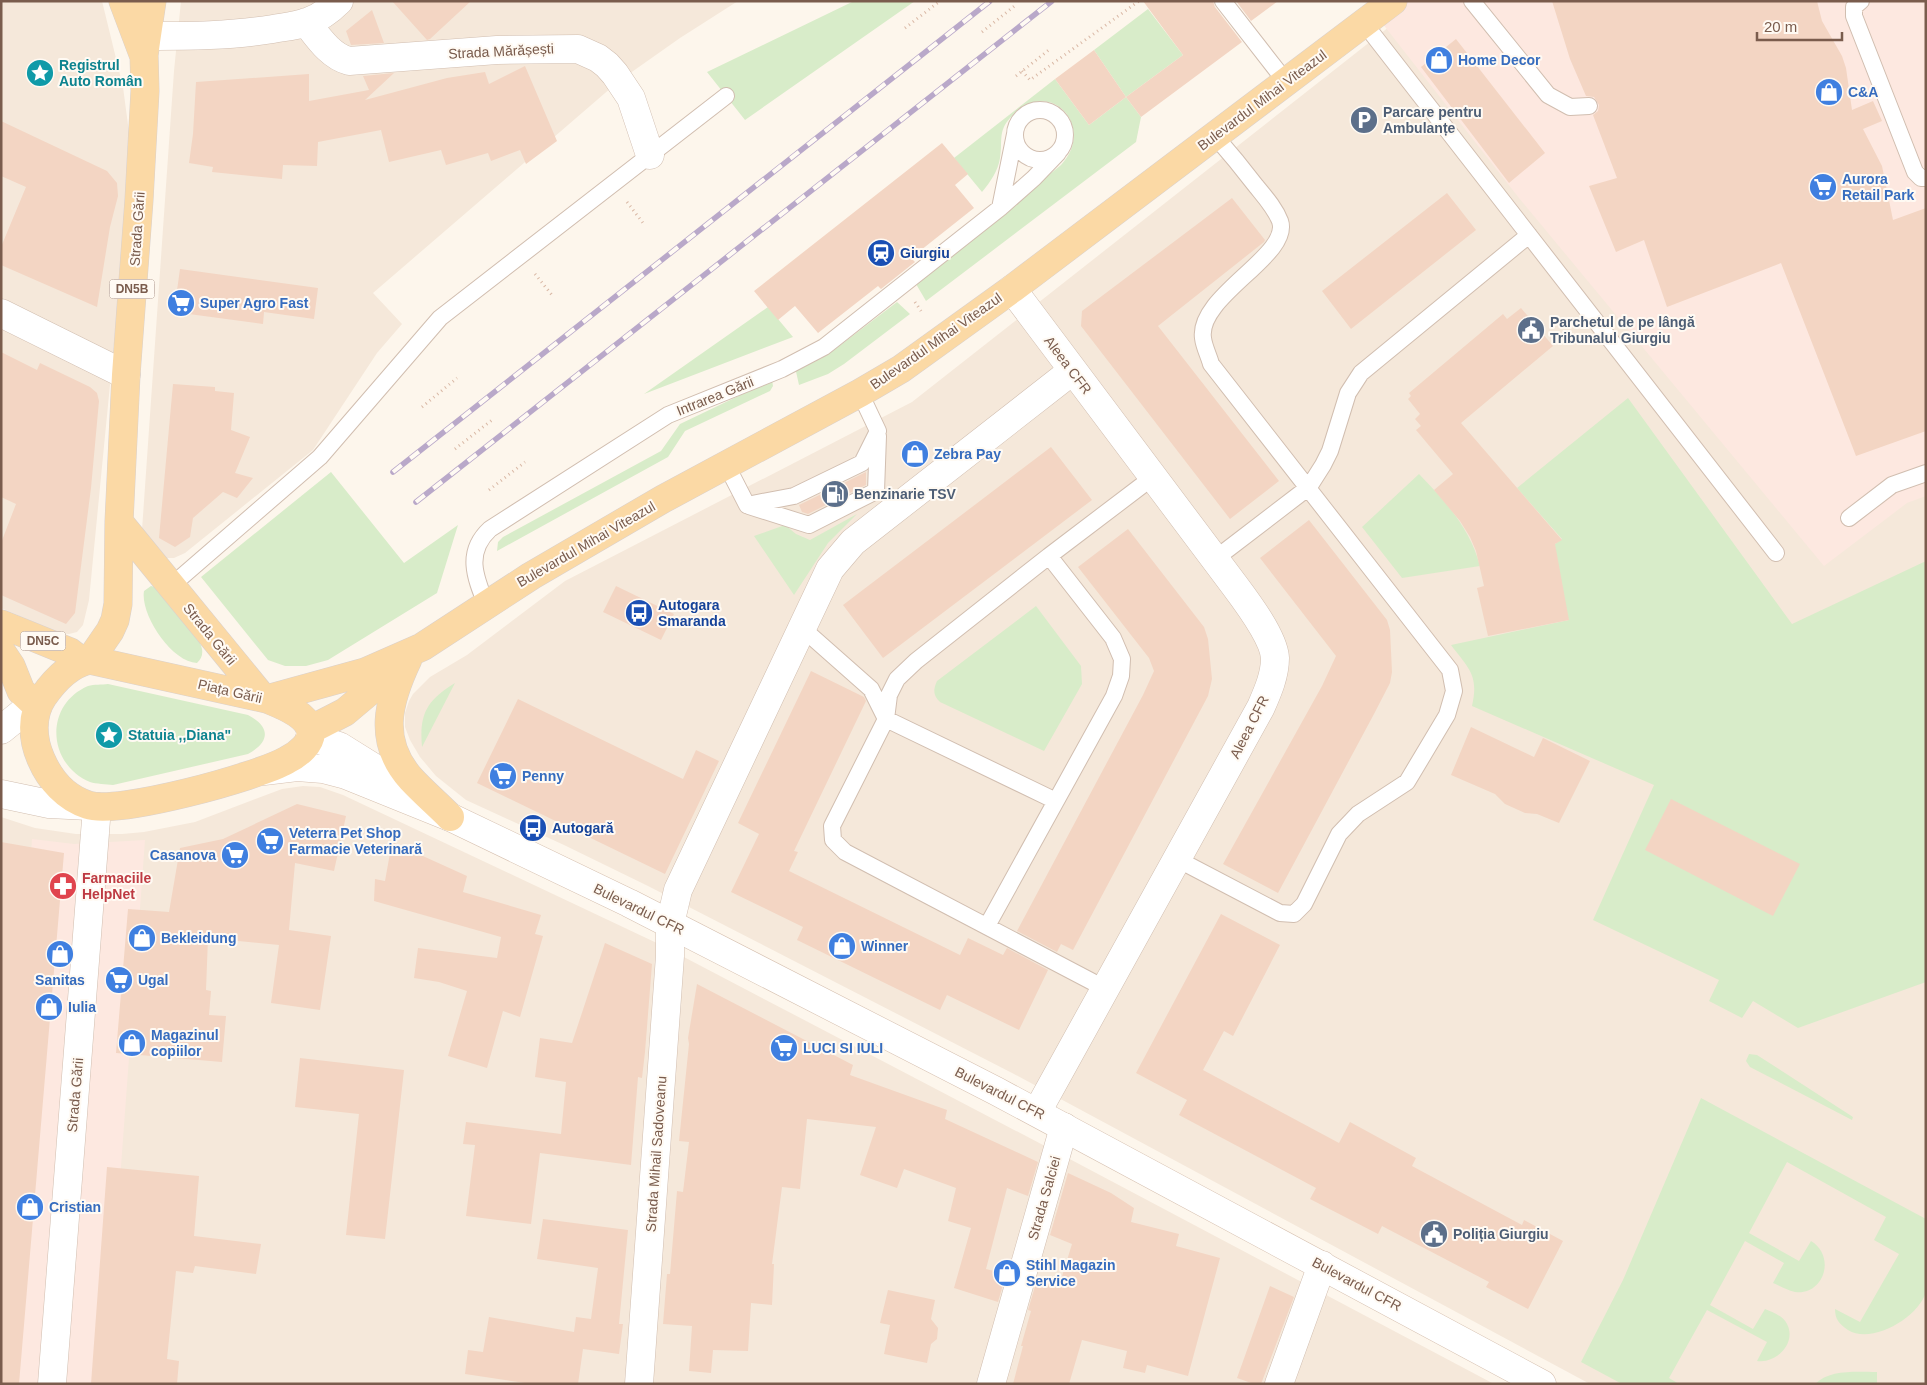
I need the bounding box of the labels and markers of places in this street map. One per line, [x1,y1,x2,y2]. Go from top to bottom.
shop icon: Home Decor [1424,45,1454,75]
place label: Home Decor [1458,52,1541,68]
place label: Registrul Auto Român [59,57,142,89]
place icon: Registrul Auto Român [25,58,55,88]
shop icon: C&A [1814,77,1844,107]
place label: C&A [1848,84,1878,100]
place label: Parcare pentru Ambulanțe [1383,104,1482,136]
parking icon: Parcare pentru Ambulanțe [1349,105,1379,135]
place label: Aurora Retail Park [1842,171,1915,203]
supermarket icon: Aurora Retail Park [1808,172,1838,202]
station icon: Giurgiu [866,238,896,268]
place label: Giurgiu [900,245,950,261]
supermarket icon: Super Agro Fast [166,288,196,318]
place label: Super Agro Fast [200,295,309,311]
place label: Parchetul de pe lângă Tribunalul Giurgiu [1550,314,1695,346]
public building icon: Parchetul de pe lângă Tribunalul Giurgiu [1516,315,1546,345]
shop icon: Zebra Pay [900,439,930,469]
place label: Zebra Pay [934,446,1001,462]
fuel station icon: Benzinarie TSV [820,479,850,509]
place label: Benzinarie TSV [854,486,957,502]
place label: Autogara Smaranda [658,597,726,629]
bus stop icon: Autogara Smaranda [624,598,654,628]
place icon: Statuia ,,Diana" [94,720,124,750]
place label: Statuia ,,Diana" [128,727,231,743]
supermarket icon: Penny [488,761,518,791]
place label: Penny [522,768,564,784]
bus stop icon: Autogară [518,813,548,843]
place label: Autogară [552,820,614,836]
place label: Veterra Pet Shop Farmacie Veterinară [289,825,422,857]
supermarket icon: Veterra Pet Shop Farmacie Veterinară [255,826,285,856]
supermarket icon: Casanova [220,840,250,870]
place label: Casanova [150,847,216,863]
place label: Farmaciile HelpNet [82,870,151,902]
pharmacy icon: Farmaciile HelpNet [48,871,78,901]
shop icon: Bekleidung [127,923,157,953]
place label: Bekleidung [161,930,236,946]
shop icon: Winner [827,931,857,961]
place label: Winner [861,938,909,954]
shop icon: Sanitas [45,939,75,969]
supermarket icon: Ugal [104,965,134,995]
place label: Sanitas [35,972,85,988]
place label: Ugal [138,972,168,988]
shop icon: Iulia [34,992,64,1022]
place label: Iulia [68,999,96,1015]
place label: Magazinul copiilor [151,1027,219,1059]
shop icon: Magazinul copiilor [117,1028,147,1058]
supermarket icon: LUCI SI IULI [769,1033,799,1063]
place label: LUCI SI IULI [803,1040,883,1056]
shop icon: Cristian [15,1192,45,1222]
place label: Cristian [49,1199,101,1215]
public building icon: Poliția Giurgiu [1419,1219,1449,1249]
place label: Poliția Giurgiu [1453,1226,1549,1242]
place label: Stihl Magazin Service [1026,1257,1115,1289]
shop icon: Stihl Magazin Service [992,1258,1022,1288]

